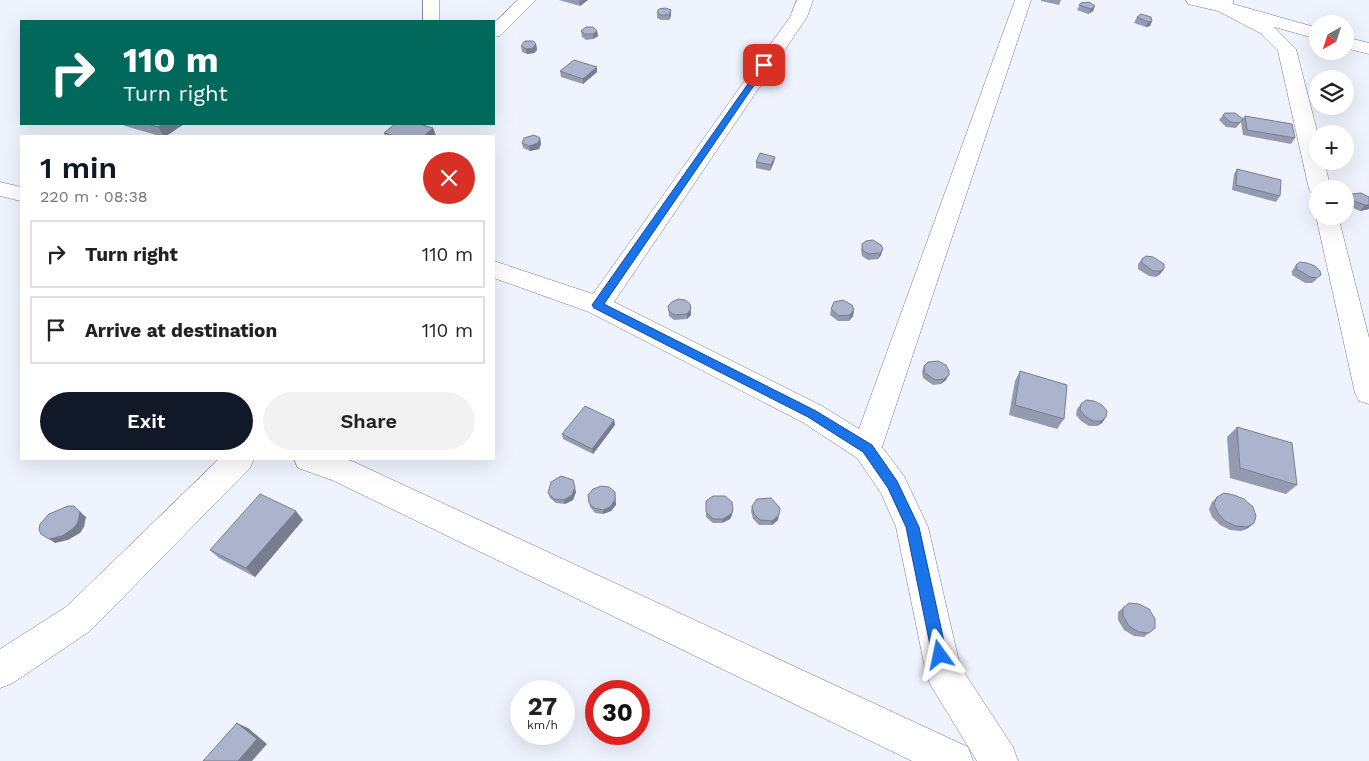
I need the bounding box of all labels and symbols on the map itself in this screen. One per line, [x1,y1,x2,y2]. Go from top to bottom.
north arrow [1309,15,1354,60]
pin [743,44,785,86]
position arrow [913,628,965,680]
speed limit sign: 30 [585,680,650,745]

